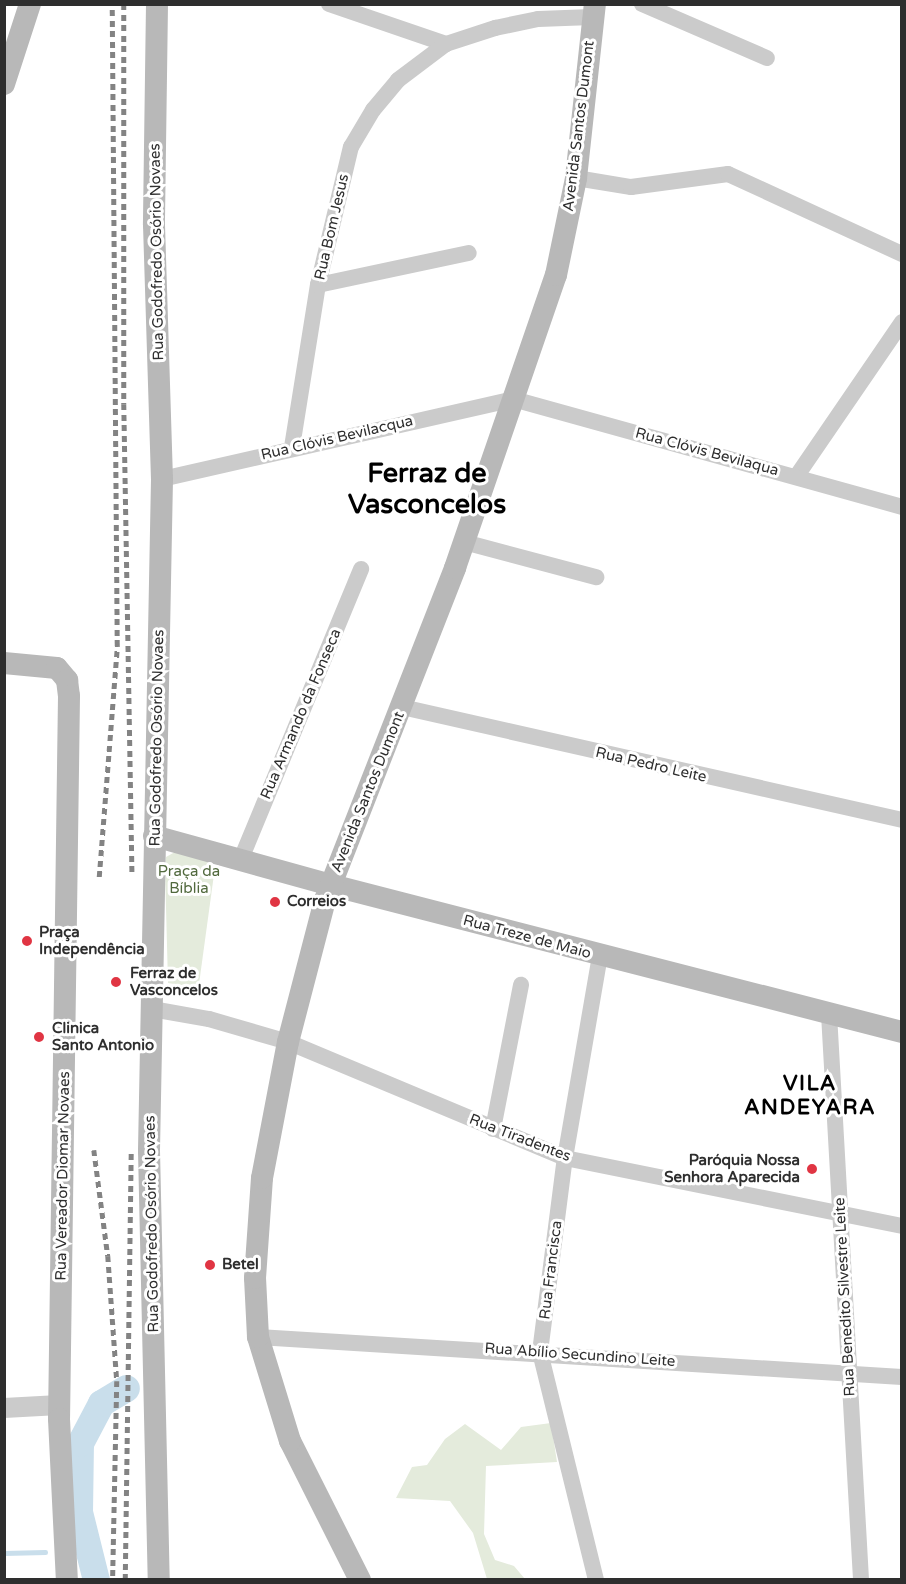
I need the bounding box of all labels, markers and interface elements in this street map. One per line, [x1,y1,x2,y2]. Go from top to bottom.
street label: Avenida Santos Dumont [560,40,598,212]
street label: Rua Godofredo Osório Novaes [146,143,168,361]
street label: Rua Bom Jesus [311,172,353,282]
street label: Rua Clóvis Bevilacqua [259,412,415,464]
street label: Rua Clóvis Bevilaqua [633,424,781,480]
district label: Ferraz de Vasconcelos [348,457,506,520]
street label: Rua Armando da Fonseca [257,626,345,802]
street label: Rua Godofredo Osório Novaes [146,629,168,847]
street label: Avenida Santos Dumont [327,709,409,875]
street label: Rua Pedro Leite [594,743,708,787]
park label: Praça da Bíblia [158,862,220,897]
place label: Correios [287,893,346,911]
marker: Correios [268,895,282,909]
street label: Rua Treze de Maio [461,911,593,963]
place label: Praça Independência [39,923,145,958]
marker: Praça Independência [20,934,34,948]
place label: Ferraz de Vasconcelos [130,964,218,999]
marker: Ferraz de Vasconcelos [107,973,125,991]
place label: Clinica Santo Antonio [52,1019,154,1054]
marker: Clinica Santo Antonio [30,1028,48,1046]
street label: Rua Vereador Diomar Novaes [52,1071,74,1281]
district label: VILA ANDEYARA [744,1071,876,1121]
street label: Rua Tiradentes [467,1110,573,1166]
street label: Rua Godofredo Osório Novaes [141,1115,163,1333]
place label: Paróquia Nossa Senhora Aparecida [664,1151,800,1186]
marker: Paróquia Nossa Senhora Aparecida [805,1162,819,1176]
street label: Rua Benedito Silvestre Leite [831,1197,859,1397]
street label: Rua Francisca [536,1220,566,1320]
place label: Betel [222,1256,259,1274]
marker: Betel [203,1258,217,1272]
street label: Rua Abílio Secundino Leite [484,1339,676,1371]

